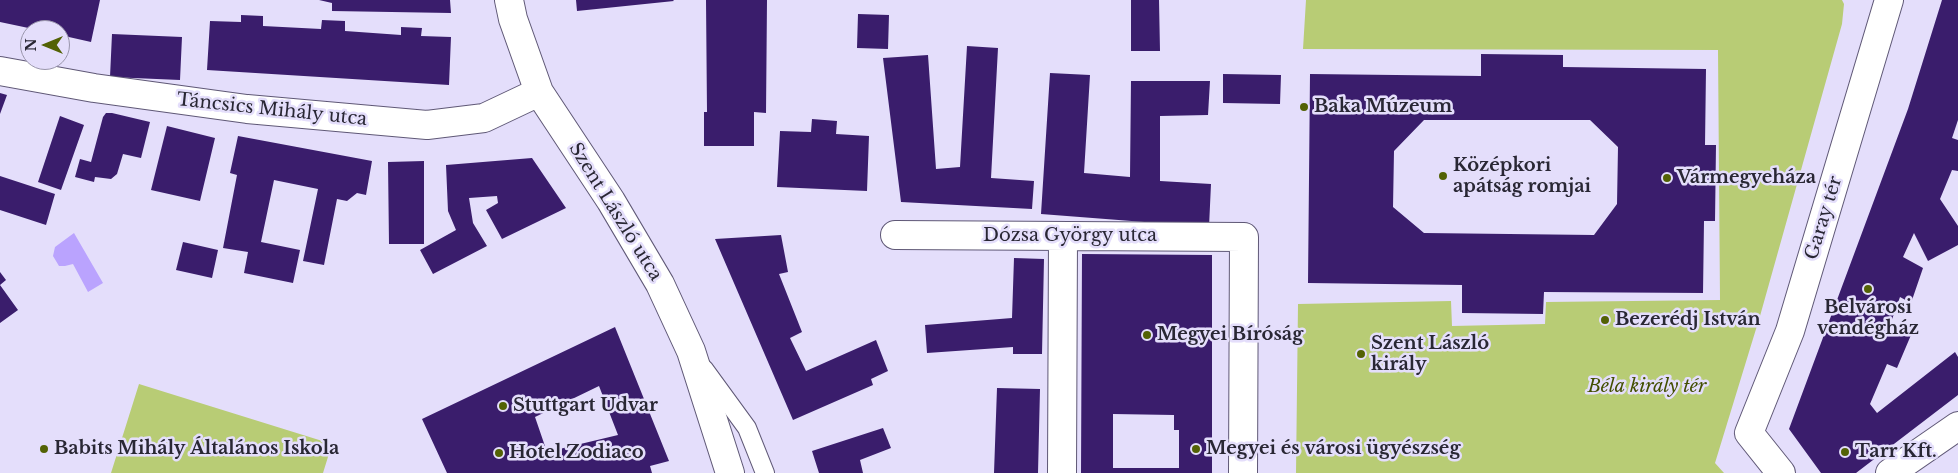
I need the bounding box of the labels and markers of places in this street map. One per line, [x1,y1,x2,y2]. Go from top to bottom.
place label: Baka Múzeum [1314,96,1452,118]
marker: Baka Múzeum [1298,101,1310,113]
place label: Középkori apátság romjai [1453,155,1591,198]
place label: Vármegyeháza [1677,167,1816,189]
marker: Középkori apátság romjai [1437,170,1449,182]
marker: Vármegyeháza [1661,172,1673,184]
marker: Belvárosi vendégház [1862,283,1874,295]
place label: Belvárosi vendégház [1817,297,1919,340]
place label: Bezerédj István [1615,309,1761,331]
marker: Bezerédj István [1599,314,1611,326]
place label: Megyei Bíróság [1157,324,1303,346]
marker: Megyei Bíróság [1141,329,1153,341]
place label: Szent László király [1371,333,1489,376]
marker: Szent László király [1355,348,1367,360]
place label: Stuttgart Udvar [513,395,658,417]
marker: Stuttgart Udvar [497,400,509,412]
place label: Babits Mihály Általános Iskola [54,438,339,460]
place label: Megyei és városi ügyészség [1206,438,1460,460]
place label: Tarr Kft. [1855,441,1937,463]
place label: Hotel Zodiaco [509,442,644,464]
marker: Babits Mihály Általános Iskola [38,443,50,455]
marker: Megyei és városi ügyészség [1190,443,1202,455]
marker: Tarr Kft. [1839,446,1851,458]
marker: Hotel Zodiaco [493,447,505,459]

